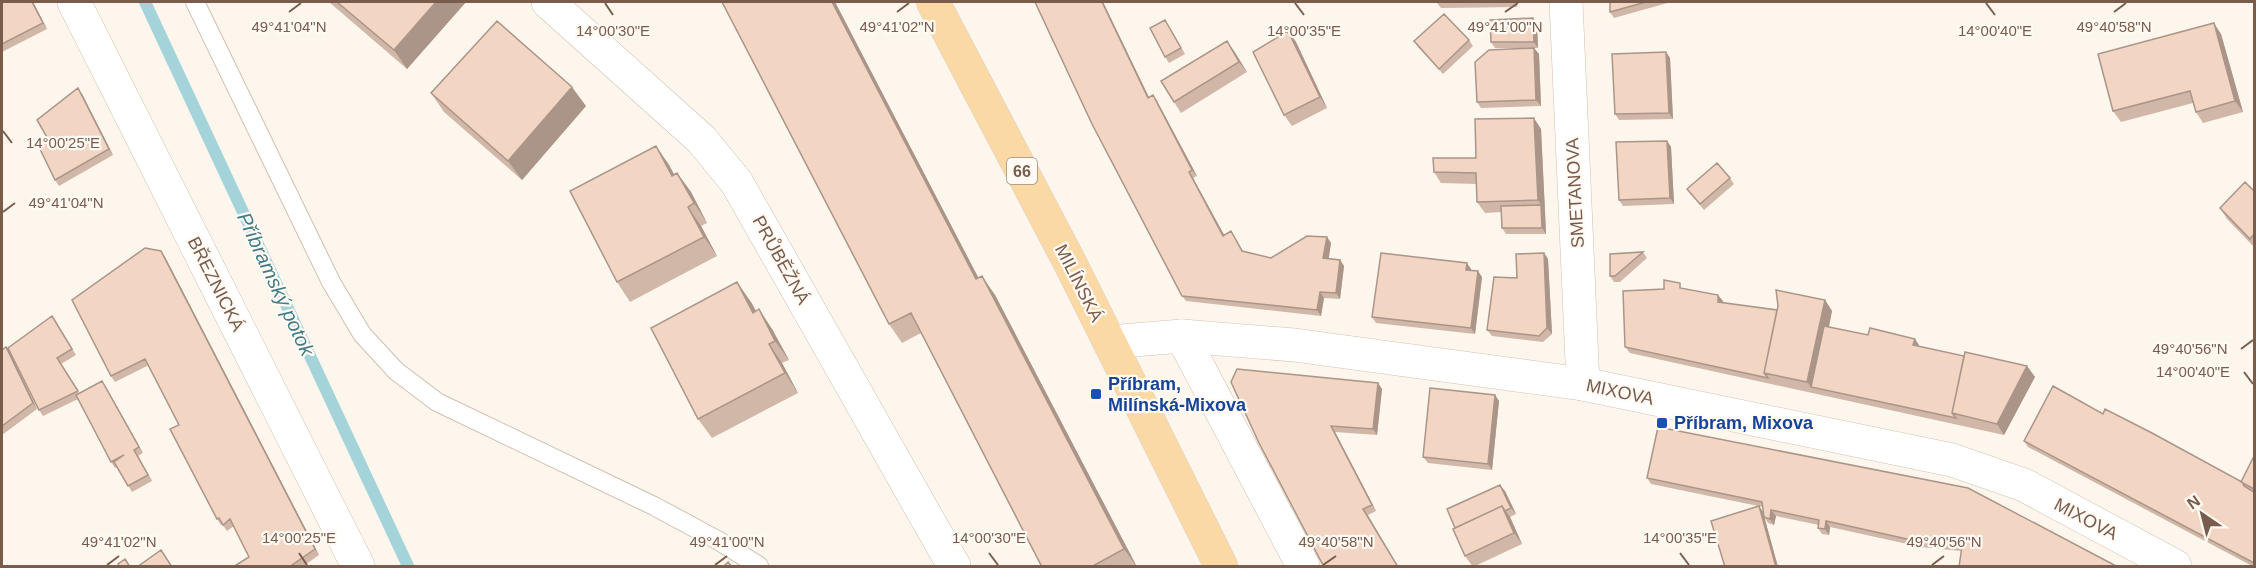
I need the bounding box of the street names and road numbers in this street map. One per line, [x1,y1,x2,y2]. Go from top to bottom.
street label: SMETANOVA [1562,137,1588,249]
road number: 66 [1007,158,1037,184]
street label: PRŮBĚŽNÁ [748,212,814,308]
street label: BŘEZNICKÁ [184,234,248,334]
street label: MILÍNSKÁ [1051,241,1107,325]
street label: MIXOVA [1584,375,1656,409]
street label: MIXOVA [2051,494,2121,544]

